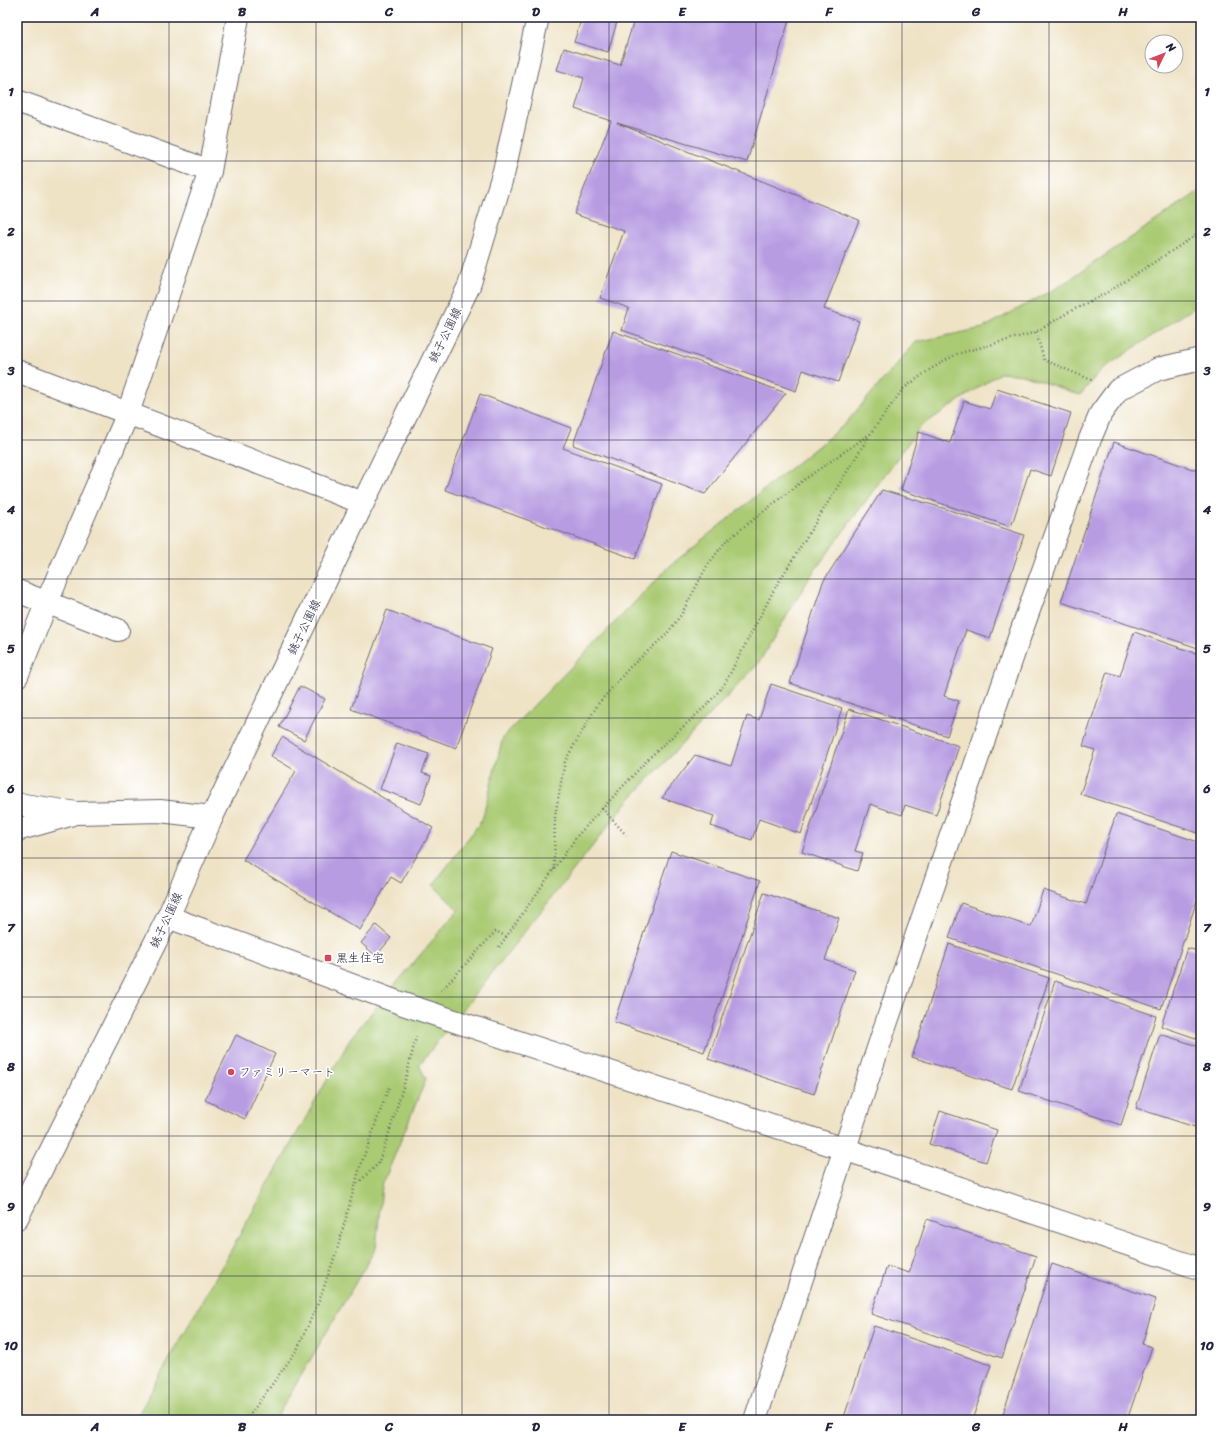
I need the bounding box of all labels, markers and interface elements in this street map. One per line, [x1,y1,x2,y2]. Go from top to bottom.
text: A [90,0,99,23]
text: B [238,0,247,23]
text: C [384,0,394,23]
text: D [532,0,540,23]
text: E [678,0,687,23]
text: F [824,0,833,23]
text: G [971,0,981,23]
text: H [1117,0,1128,23]
north arrow [1144,34,1184,74]
text: N [1161,38,1181,57]
text: 1 [8,80,14,103]
text: 1 [1204,80,1210,103]
text: 2 [6,220,15,243]
text: 2 [1202,220,1211,243]
street label: 銚子公園線 [422,303,468,367]
text: 3 [6,359,15,382]
text: 3 [1202,359,1211,382]
text: 4 [6,498,16,521]
text: 4 [1202,498,1212,521]
street label: 銚子公園線 [281,595,327,659]
text: 5 [7,637,15,660]
text: 5 [1203,637,1211,660]
text: 6 [6,777,15,800]
text: 6 [1202,777,1211,800]
street label: 銚子公園線 [143,888,189,952]
text: 7 [7,916,16,939]
text: 7 [1203,916,1212,939]
place label: 黒生住宅 [336,947,384,969]
marker: 黒生住宅 [323,953,333,963]
text: 8 [6,1055,15,1078]
text: 8 [1202,1055,1211,1078]
place label: ファミリーマート [239,1061,335,1083]
marker: ファミリーマート [226,1067,236,1077]
text: 9 [7,1195,15,1218]
text: 9 [1203,1195,1211,1218]
text: 10 [4,1334,18,1357]
text: 10 [1200,1334,1214,1357]
text: A [90,1415,99,1437]
text: B [238,1415,247,1437]
text: C [384,1415,394,1437]
text: D [532,1415,540,1437]
text: E [678,1415,687,1437]
text: F [824,1415,833,1437]
text: G [971,1415,981,1437]
text: H [1117,1415,1128,1437]

